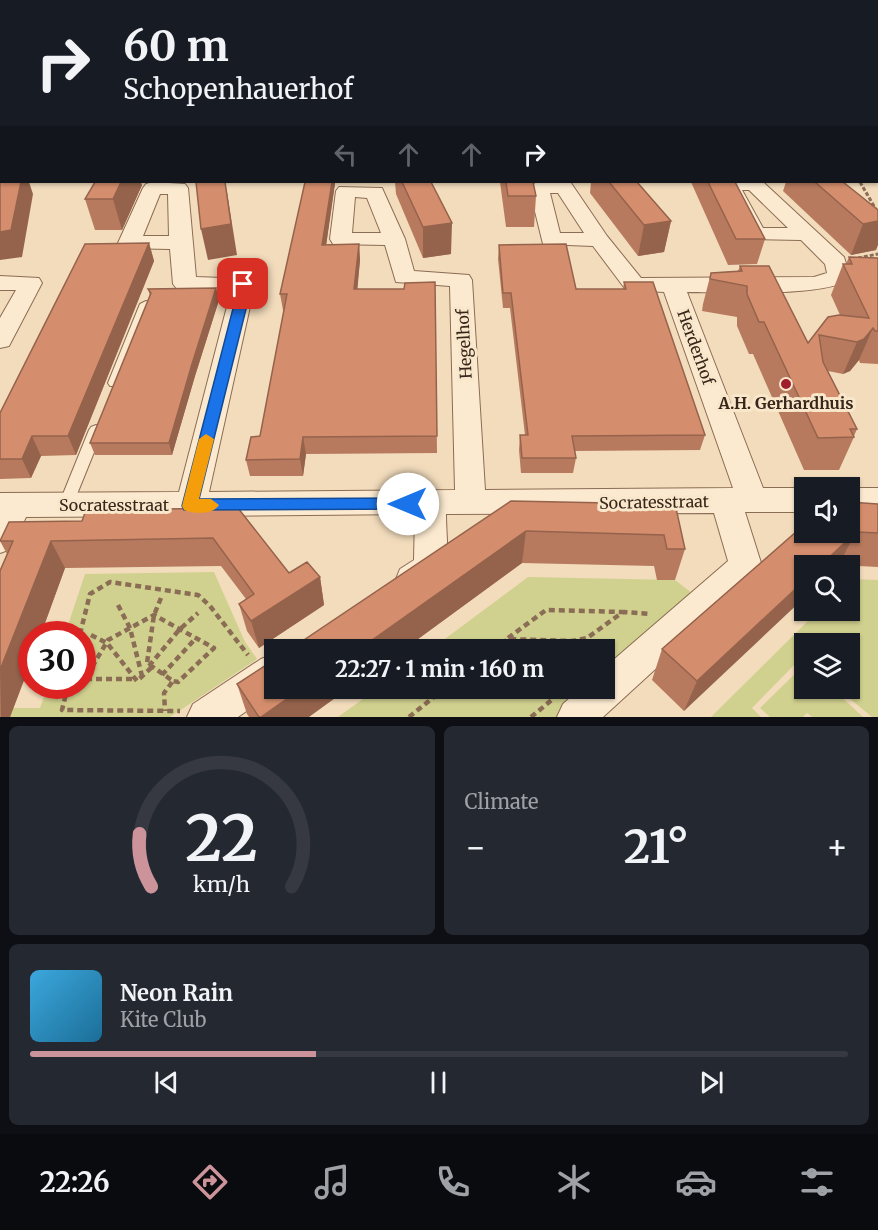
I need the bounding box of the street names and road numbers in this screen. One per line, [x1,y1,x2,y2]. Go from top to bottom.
street label: Herderhof [673,307,719,388]
street label: Hegelhof [452,308,476,379]
street label: Socratesstraat [599,491,710,513]
street label: Socratesstraat [59,495,170,515]

